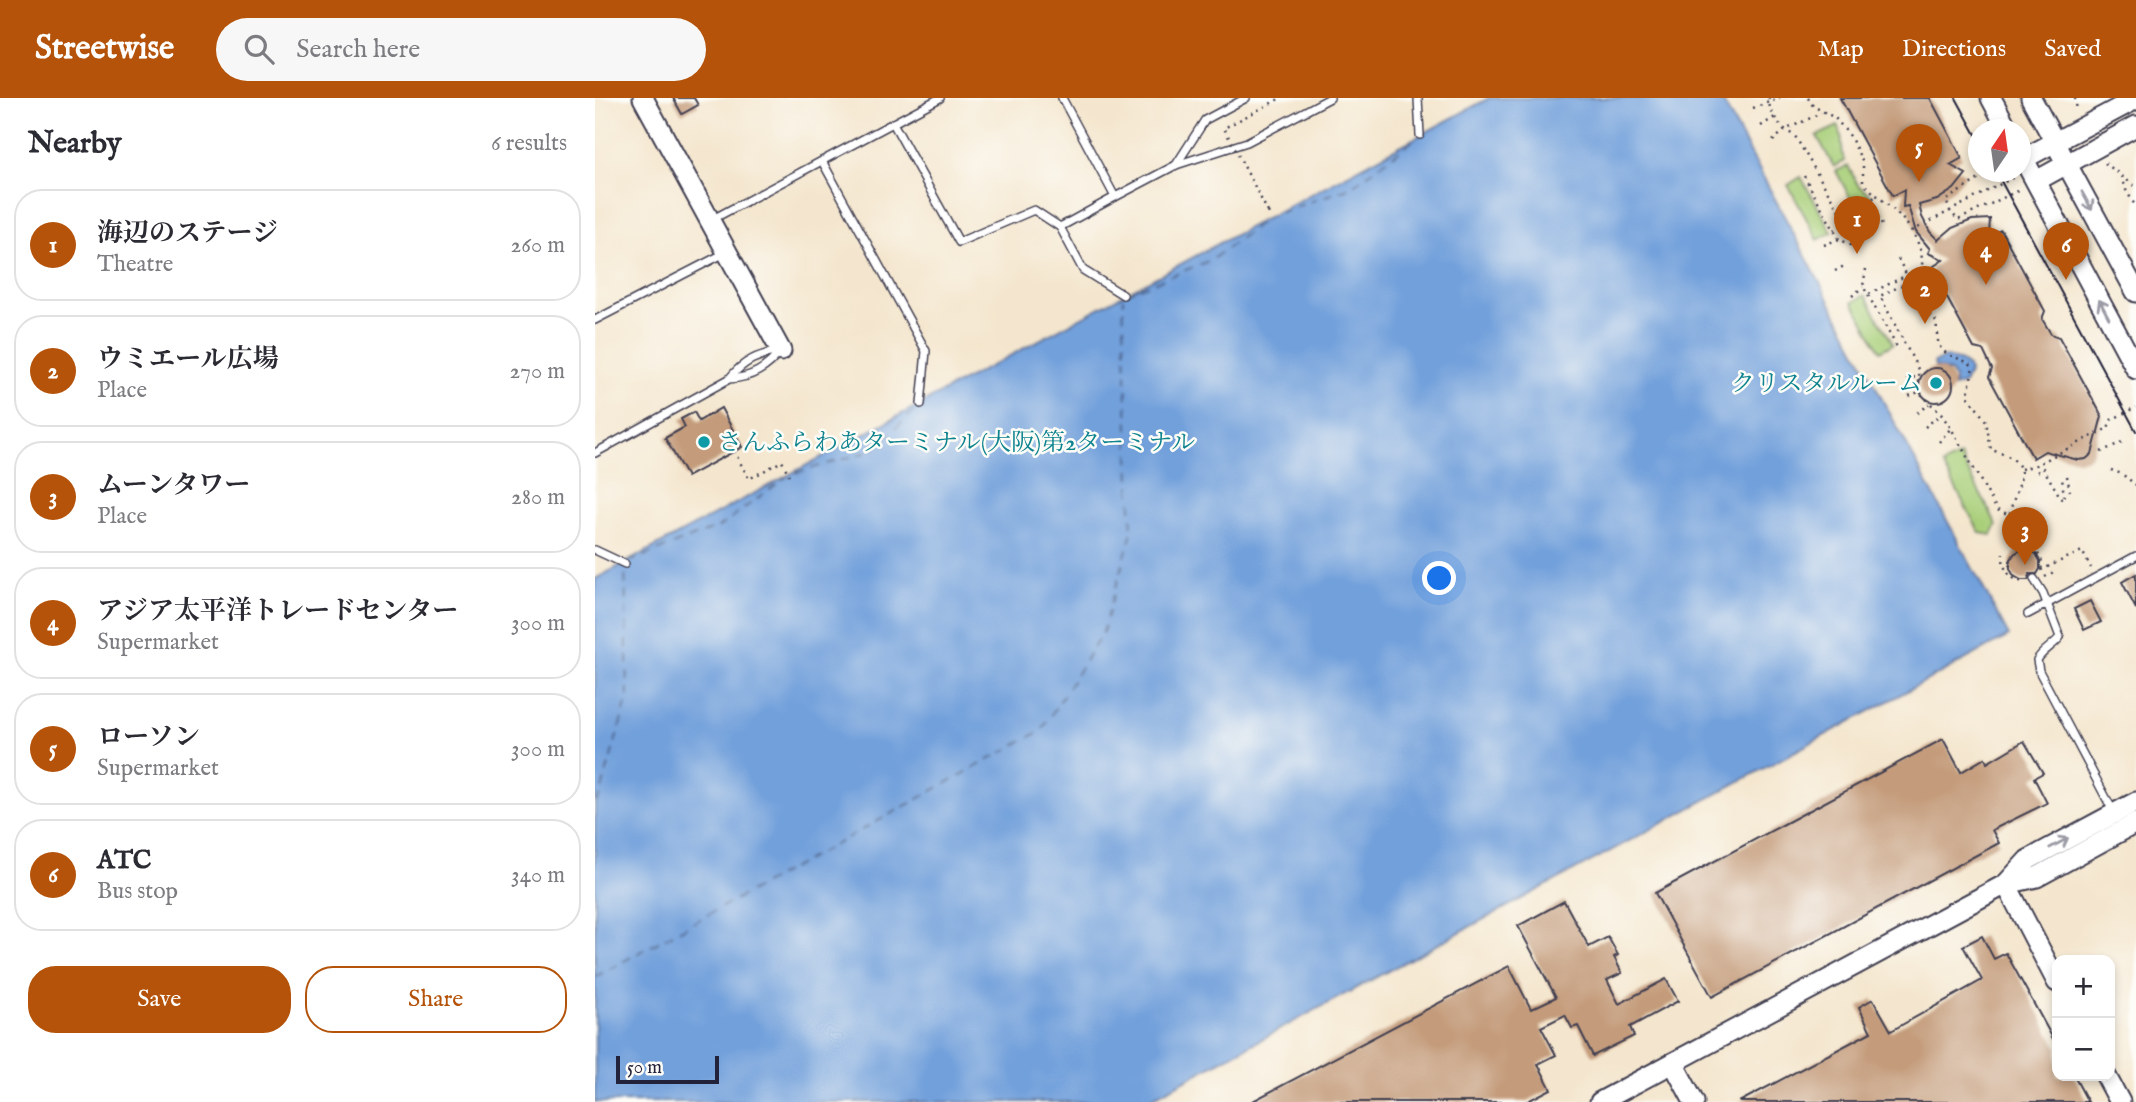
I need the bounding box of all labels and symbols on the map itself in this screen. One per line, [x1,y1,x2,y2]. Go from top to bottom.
north arrow [1968,119,2031,182]
pin: 5 [1896,124,1942,182]
one-way arrow [2080,191,2094,211]
pin: 1 [1834,196,1880,254]
pin: 6 [2043,222,2089,280]
pin: 4 [1963,227,2009,285]
pin: 2 [1902,266,1948,324]
one-way arrow [2097,299,2110,320]
place label: クリスタルルーム [1731,369,1922,400]
marker: クリスタルルーム [1928,375,1944,391]
place label: さんふらわあターミナル(大阪)第2ターミナル [718,428,1195,459]
marker: さんふらわあターミナル(大阪)第2ターミナル [696,434,712,450]
pin: 3 [2002,507,2048,565]
your location [1422,561,1456,595]
one-way arrow [2048,836,2069,850]
scale bar [616,1053,719,1085]

